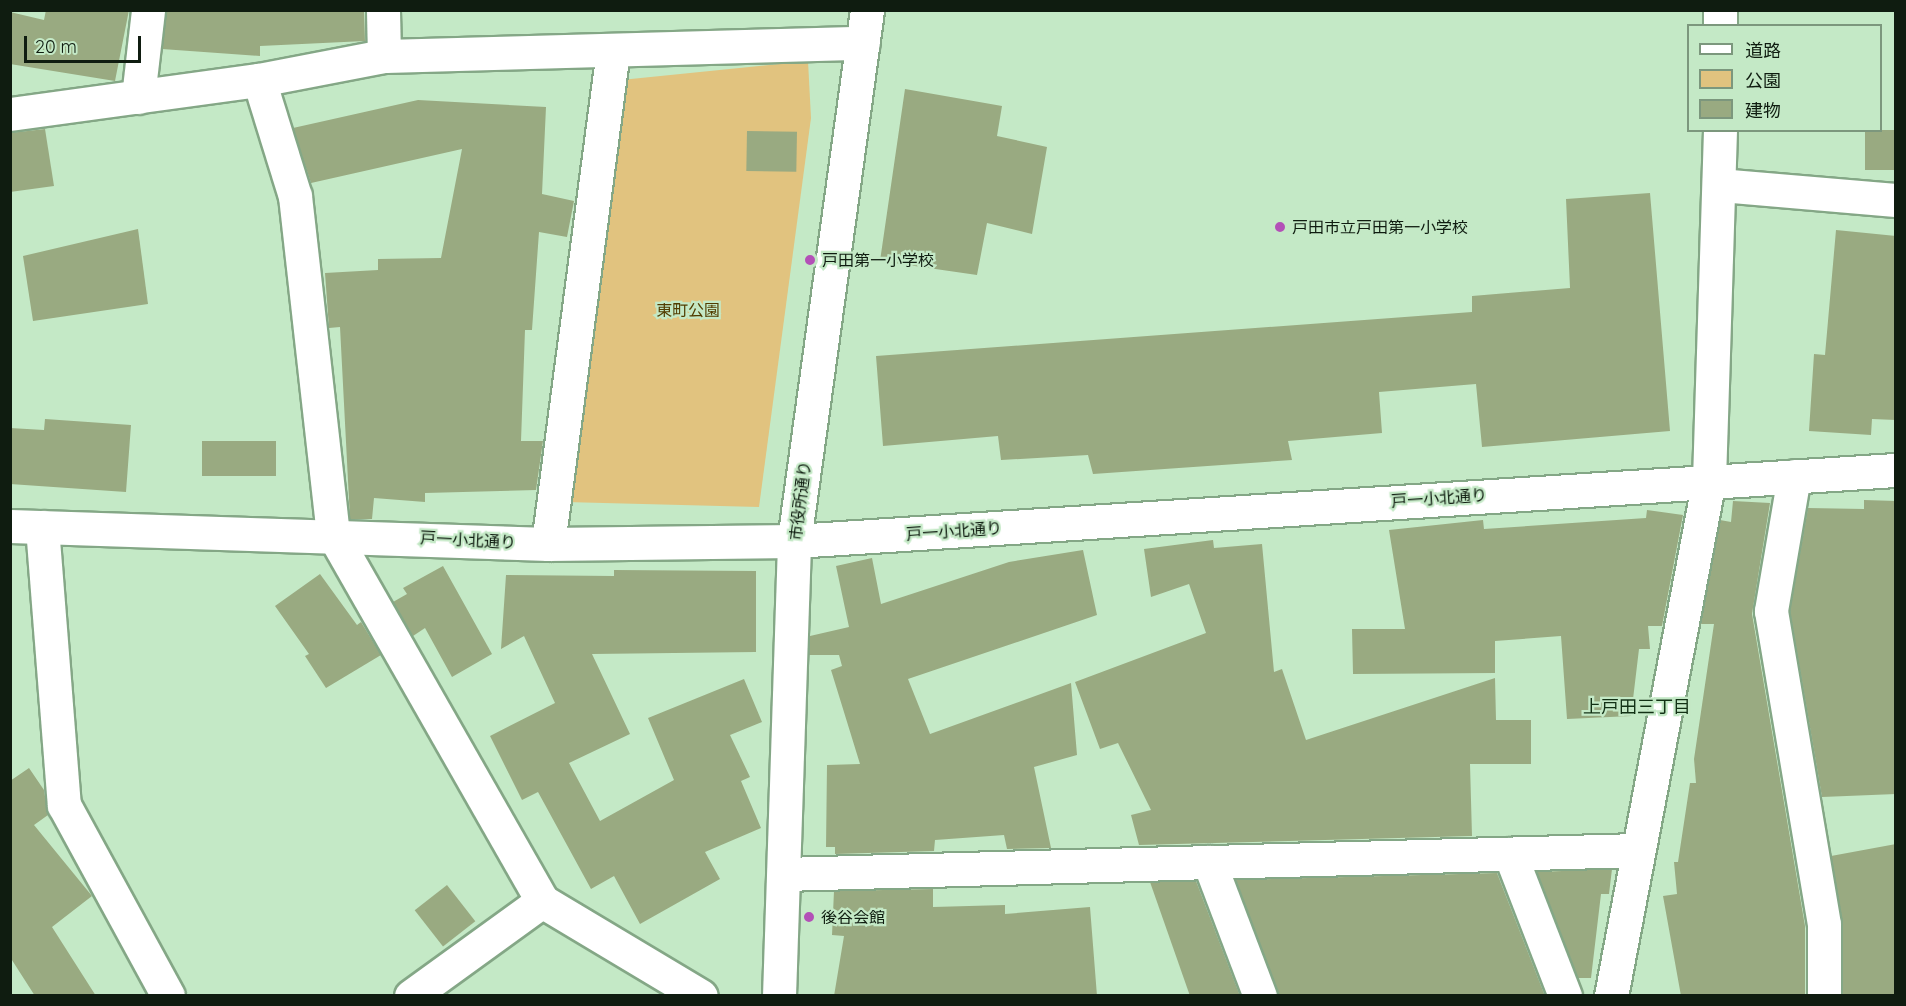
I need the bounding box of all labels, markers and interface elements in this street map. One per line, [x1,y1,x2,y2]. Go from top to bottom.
scale bar [27,24,144,62]
legend [1687,24,1882,132]
text: 20 m [35,35,77,58]
text: 道路 [1745,39,1781,62]
text: 公園 [1745,69,1781,92]
text: 建物 [1745,99,1781,122]
place label: 戸田市立戸田第一小学校 [1292,217,1468,237]
marker: 戸田市立戸田第一小学校 [1273,220,1287,234]
place label: 戸田第一小学校 [822,250,934,270]
marker: 戸田第一小学校 [803,253,817,267]
park label: 東町公園 [656,300,720,320]
street label: 市役所通り [786,460,814,542]
street label: 戸一小北通り [1390,485,1488,511]
street label: 戸一小北通り [905,518,1003,544]
street label: 戸一小北通り [420,528,516,552]
district label: 上戸田三丁目 [1583,696,1691,718]
place label: 後谷会館 [821,907,885,927]
marker: 後谷会館 [802,910,816,924]

